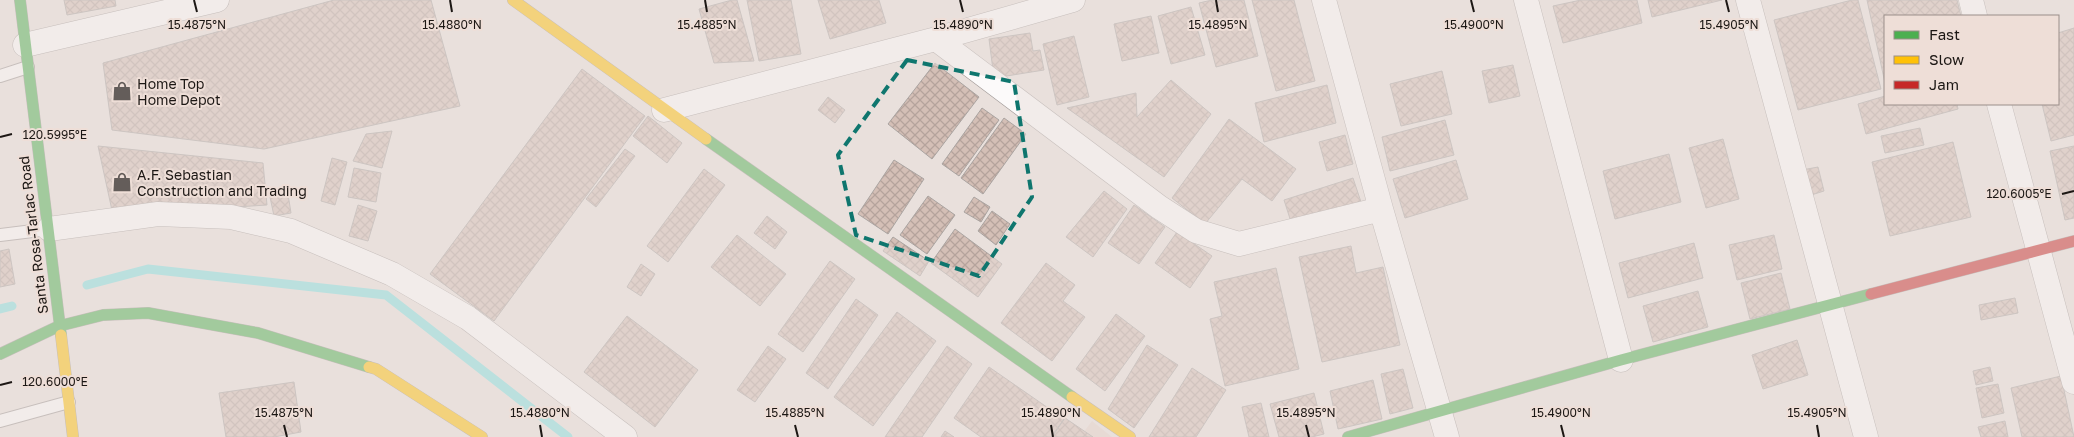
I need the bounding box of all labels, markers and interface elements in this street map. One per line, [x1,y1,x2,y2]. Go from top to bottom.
legend [1884,15,2059,105]
text: 15.4875°N [168,17,226,32]
text: 15.4880°N [422,17,482,32]
text: 15.4885°N [677,17,737,32]
text: 15.4890°N [933,17,993,32]
text: 15.4895°N [1188,17,1248,32]
text: 15.4900°N [1444,17,1504,32]
text: 15.4905°N [1699,17,1759,32]
text: Fast [1929,25,1960,43]
text: Slow [1929,50,1964,68]
place label: Home Top Home Depot [137,75,221,108]
text: Jam [1929,75,1959,93]
shop icon: Home Top Home Depot [111,80,133,102]
text: 120.5995°E [23,127,87,142]
street label: Santa Rosa-Tarlac Road [15,155,51,315]
place label: A.F. Sebastian Construction and Trading [137,166,307,199]
shop icon: A.F. Sebastian Construction and Trading [111,171,133,193]
text: 120.6005°E [1987,186,2051,201]
text: 120.6000°E [22,374,88,389]
text: 15.4875°N [255,405,313,420]
text: 15.4880°N [510,405,570,420]
text: 15.4885°N [765,405,825,420]
text: 15.4890°N [1021,405,1081,420]
text: 15.4895°N [1276,405,1336,420]
text: 15.4900°N [1531,405,1591,420]
text: 15.4905°N [1787,405,1847,420]

